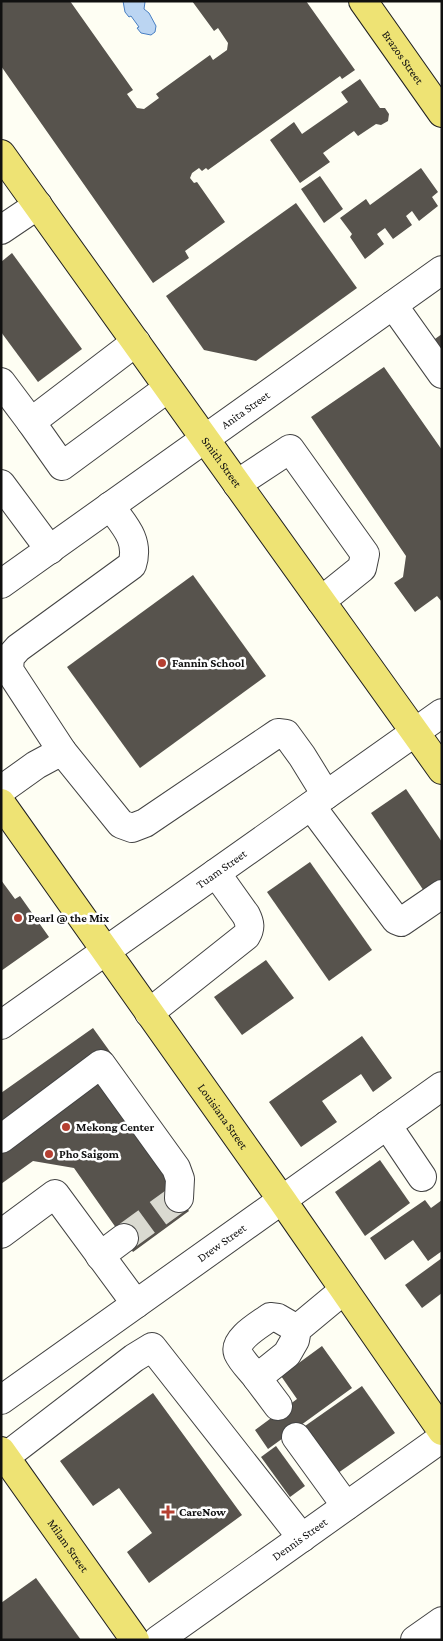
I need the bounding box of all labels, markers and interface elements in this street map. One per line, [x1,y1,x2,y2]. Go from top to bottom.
street label: Brazos Street [379,28,427,88]
street label: Anita Street [218,387,273,432]
street label: Smith Street [199,434,245,491]
place label: Fannin School [172,656,245,670]
marker: Fannin School [156,657,168,669]
street label: Tuam Street [194,846,250,892]
place label: Pearl @ the Mix [28,911,110,925]
marker: Pearl @ the Mix [12,912,24,924]
street label: Louisiana Street [195,1081,251,1153]
place label: Mekong Center [76,1120,154,1134]
marker: Mekong Center [60,1121,72,1133]
place label: Pho Saigom [59,1147,120,1161]
marker: Pho Saigom [43,1148,55,1160]
street label: Drew Street [195,1220,250,1265]
marker: CareNow [161,1505,175,1519]
place label: CareNow [179,1505,226,1519]
street label: Dennis Street [269,1514,331,1564]
street label: Milam Street [44,1516,92,1576]

